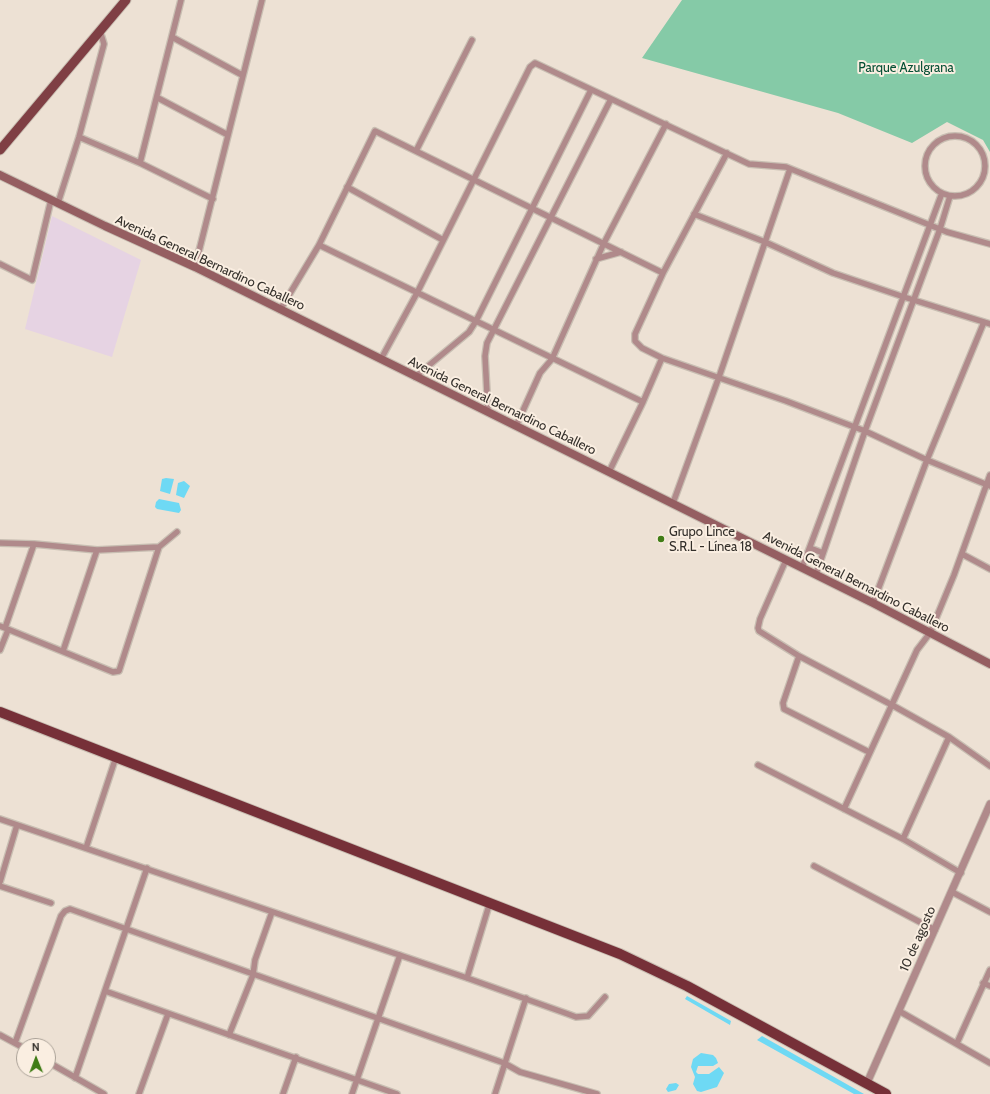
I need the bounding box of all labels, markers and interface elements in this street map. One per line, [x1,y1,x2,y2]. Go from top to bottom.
park label: Parque Azulgrana [858,60,954,76]
street label: Avenida General Bernardino Caballero [113,212,307,314]
street label: Avenida General Bernardino Caballero [405,354,599,458]
place label: Grupo Lince S.R.L - Línea 18 [669,524,752,555]
street label: Avenida General Bernardino Caballero [760,528,952,636]
marker: Grupo Lince S.R.L - Línea 18 [656,534,666,544]
street label: 10 de agosto [897,904,939,974]
north arrow [16,1038,56,1078]
text: N [32,1040,40,1054]

